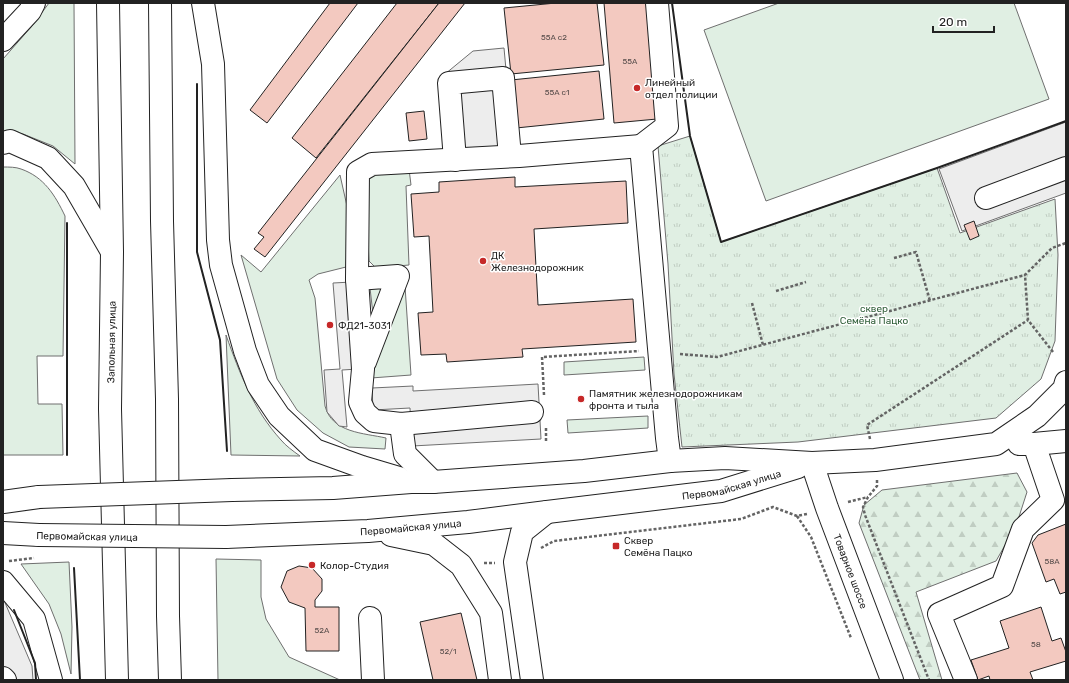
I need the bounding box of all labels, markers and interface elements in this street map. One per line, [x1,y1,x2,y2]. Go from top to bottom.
scale bar [933,8,994,34]
text: 20 m [939,15,967,29]
house number: 55А с2 [541,33,567,42]
house number: 55А [623,57,638,66]
place label: Линейный отдел полиции [645,77,717,101]
marker: Линейный отдел полиции [632,83,642,93]
house number: 55А с1 [545,88,569,97]
place label: ДК Железнодорожник [491,250,584,274]
marker: ДК Железнодорожник [478,256,488,266]
street label: Запольная улица [105,301,119,383]
park label: сквер Семёна Пацко [840,303,908,327]
marker: ФД21-3031 [325,320,335,330]
place label: ФД21-3031 [338,320,391,332]
place label: Памятник железнодорожникам фронта и тыла [589,388,742,412]
marker: Памятник железнодорожникам фронта и тыла [576,394,586,404]
street label: Первомайская улица [681,468,783,503]
street label: Первомайская улица [360,518,462,538]
street label: Первомайская улица [36,530,138,544]
street label: Товарное шоссе [830,533,870,611]
place label: Сквер Семёна Пацко [624,535,693,559]
marker: Сквер Семёна Пацко [611,541,621,551]
house number: 58А [1044,557,1060,566]
marker: Колор-Студия [307,560,317,570]
place label: Колор-Студия [320,560,389,572]
house number: 52А [315,626,330,635]
house number: 58 [1031,640,1041,649]
house number: 52/1 [440,647,456,656]

